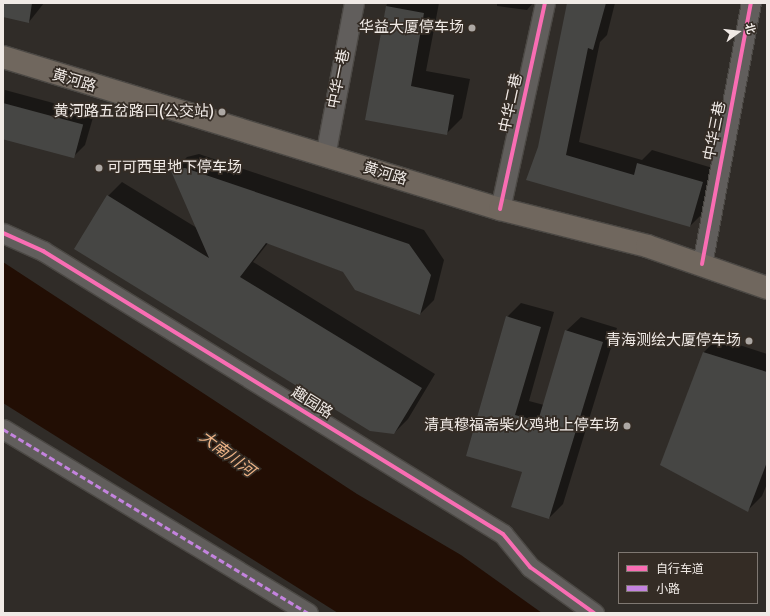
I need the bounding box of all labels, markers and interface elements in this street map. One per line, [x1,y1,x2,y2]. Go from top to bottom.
north arrow [718,12,758,52]
place label: 华益大厦停车场 [359,19,464,37]
text: 北 [742,22,758,36]
marker: 华益大厦停车场 [467,23,477,33]
street label: 中华一巷 [324,48,354,110]
street label: 黄河路 [50,66,98,96]
street label: 中华二巷 [496,72,526,134]
street label: 中华三巷 [700,100,730,162]
place label: 黄河路五岔路口(公交站) [54,103,214,121]
marker: 黄河路五岔路口(公交站) [217,107,227,117]
place label: 可可西里地下停车场 [107,159,242,177]
street label: 黄河路 [361,159,409,189]
marker: 可可西里地下停车场 [94,163,104,173]
place label: 青海测绘大厦停车场 [606,332,741,350]
marker: 青海测绘大厦停车场 [744,336,754,346]
street label: 趣园路 [288,383,336,423]
place label: 清真穆福斋柴火鸡地上停车场 [424,417,619,435]
marker: 清真穆福斋柴火鸡地上停车场 [622,421,632,431]
water label: 大南川河 [196,427,258,481]
legend [618,552,758,604]
text: 自行车道 [656,562,704,577]
text: 小路 [656,582,680,597]

